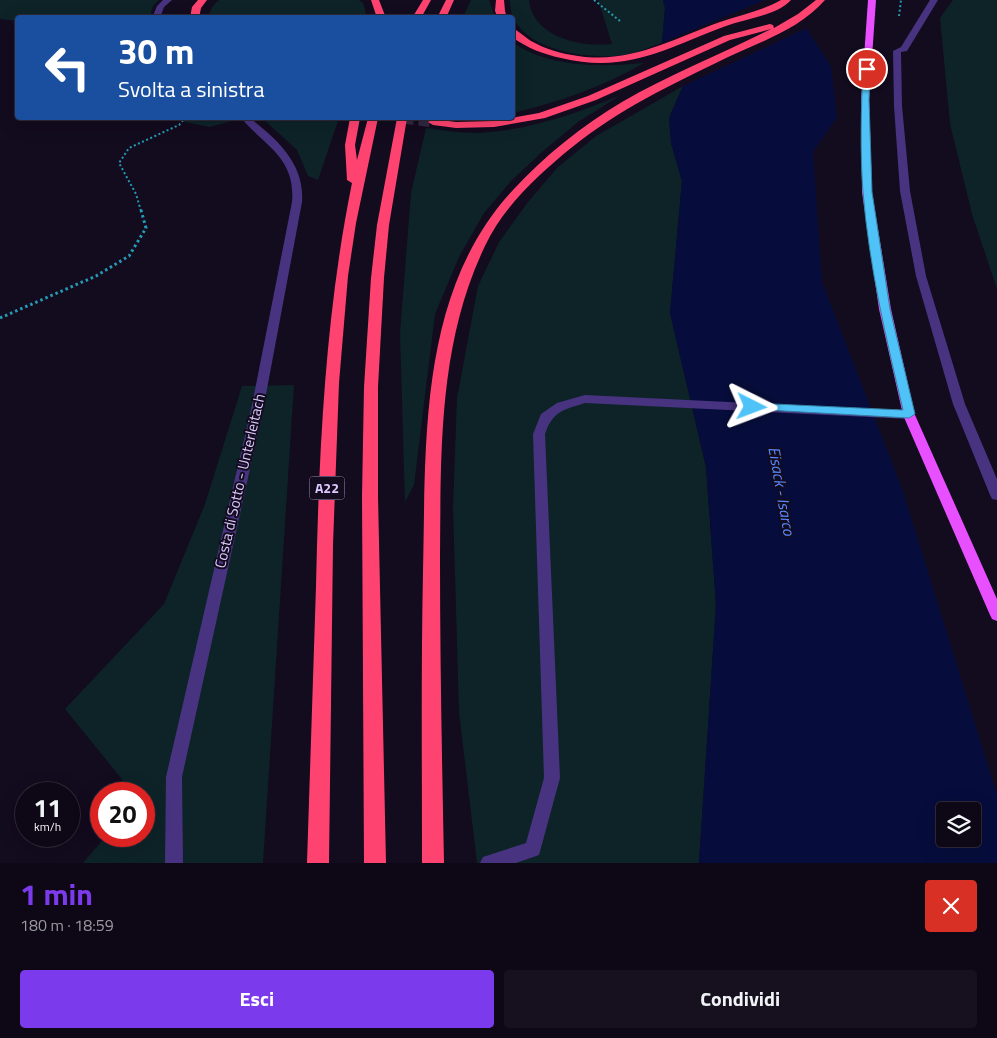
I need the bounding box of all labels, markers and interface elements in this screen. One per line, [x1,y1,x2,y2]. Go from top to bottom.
text: 30 m [118,24,194,78]
icon: left [35,35,100,100]
pin [846,48,888,90]
icon: arrive [853,55,881,83]
text: Svolta a sinistra [118,72,265,106]
position arrow [725,380,777,432]
street label: Costa di Sotto - Unterleitach [208,391,271,570]
water label: Eisack - Isarco [762,445,802,538]
road number: A22 [310,476,344,499]
speed limit sign: 20 [90,782,155,847]
text: 11 [33,789,62,827]
map controls [936,802,981,847]
button: layers [936,802,981,847]
text: km/h [34,817,61,836]
text: 1 min [20,871,93,917]
button: close [925,880,977,932]
text: 180 m · 18:59 [20,913,114,937]
button: Esci [20,970,494,1028]
button: Condividi [504,970,977,1028]

